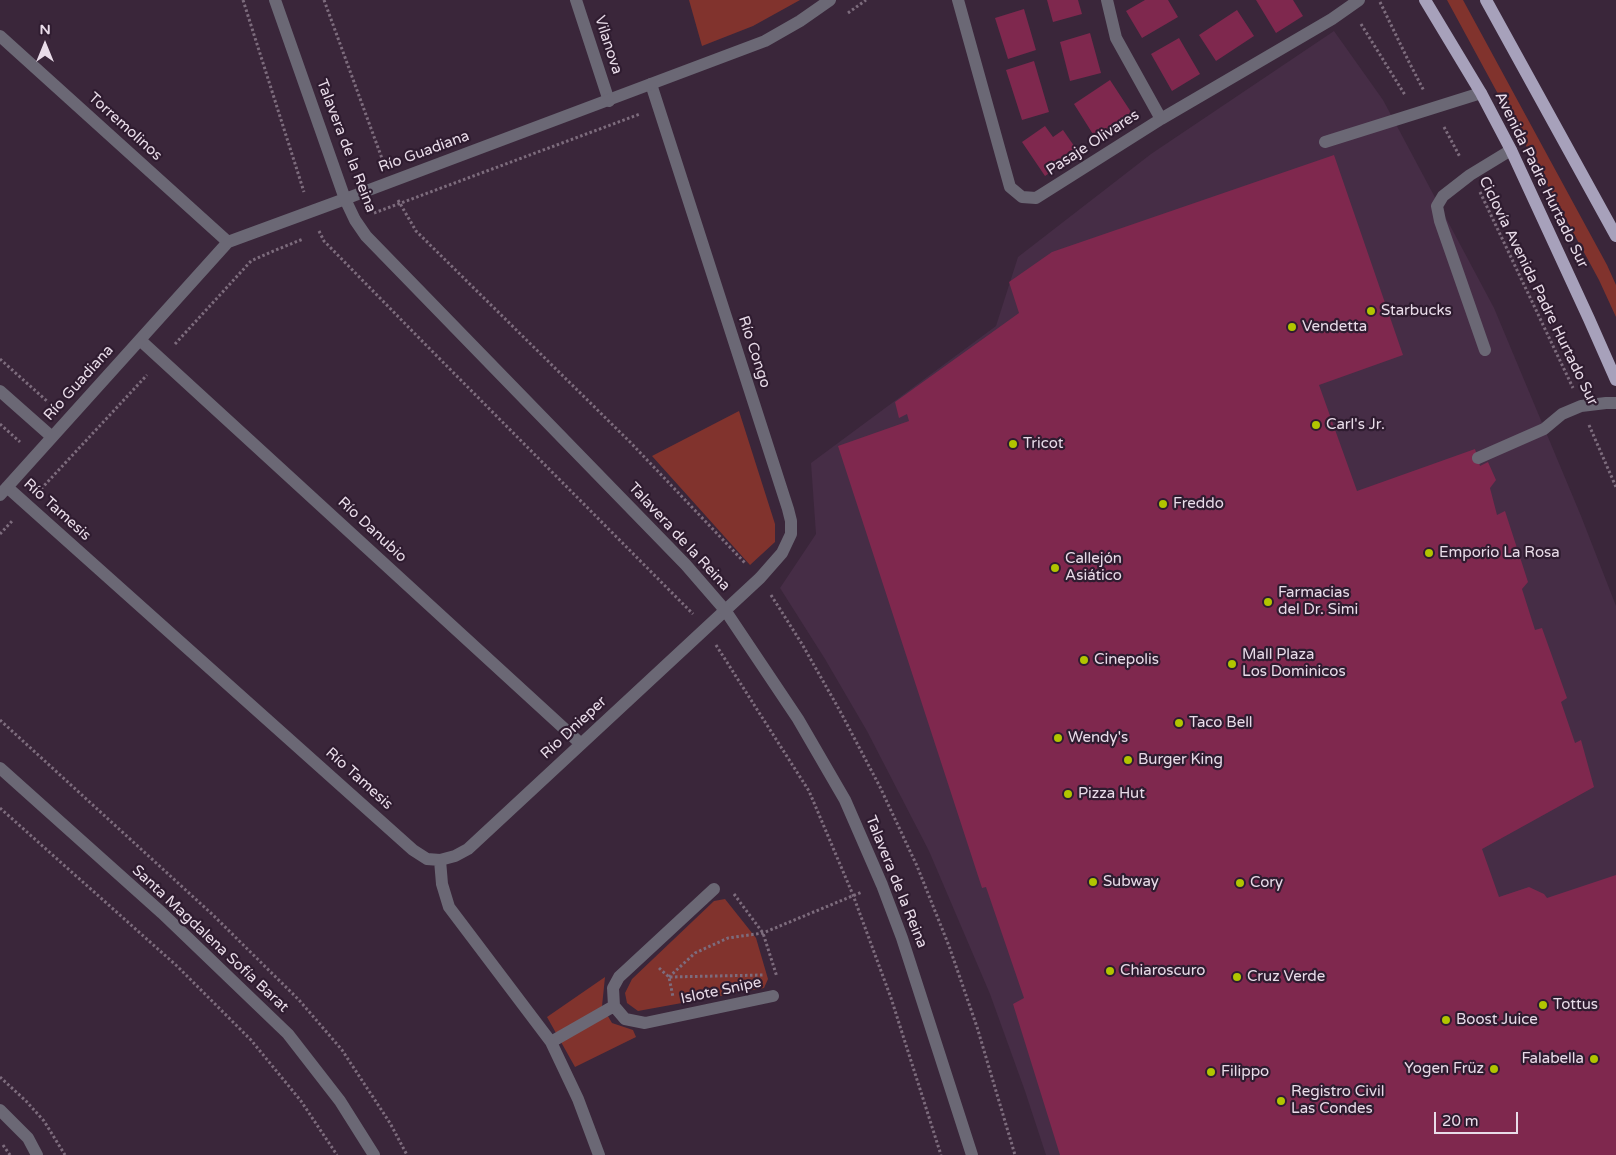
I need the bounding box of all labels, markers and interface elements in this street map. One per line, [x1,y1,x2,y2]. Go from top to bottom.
street label: Vilanova [590,13,626,77]
north arrow [20,20,70,70]
text: N [39,21,51,38]
street label: Talavera de la Reina [312,77,380,215]
street label: Torremolinos [84,89,166,165]
street label: Avenida Padre Hurtado Sur [1490,89,1592,271]
street label: Pasaje Olivares [1043,106,1143,180]
street label: Río Guadiana [376,127,472,177]
street label: Ciclovía Avenida Padre Hurtado Sur [1475,173,1601,409]
place label: Starbucks [1381,302,1452,320]
marker: Starbucks [1365,305,1377,317]
street label: Río Congo [734,314,774,390]
place label: Vendetta [1302,318,1367,336]
marker: Vendetta [1286,321,1298,333]
street label: Río Guadiana [40,341,118,425]
place label: Carl's Jr. [1326,416,1385,434]
marker: Carl's Jr. [1310,419,1322,431]
place label: Tricot [1023,435,1063,453]
marker: Tricot [1007,438,1019,450]
street label: Río Tamesis [20,475,94,545]
street label: Talavera de la Reina [624,479,734,595]
street label: Río Danubio [334,494,410,566]
place label: Freddo [1173,495,1224,513]
marker: Freddo [1157,498,1169,510]
place label: Emporio La Rosa [1439,544,1560,562]
marker: Emporio La Rosa [1423,547,1435,559]
place label: Callejón Asiático [1065,550,1122,585]
marker: Callejón Asiático [1049,562,1061,574]
place label: Farmacias del Dr. Simi [1278,584,1358,619]
marker: Farmacias del Dr. Simi [1262,596,1274,608]
place label: Mall Plaza Los Dominicos [1242,646,1346,681]
place label: Cinepolis [1094,651,1159,669]
marker: Cinepolis [1078,654,1090,666]
marker: Mall Plaza Los Dominicos [1226,658,1238,670]
street label: Río Dnieper [537,693,611,763]
place label: Taco Bell [1189,714,1253,732]
marker: Taco Bell [1173,717,1185,729]
place label: Wendy's [1068,729,1128,747]
marker: Wendy's [1052,732,1064,744]
street label: Río Tamesis [322,744,396,814]
place label: Burger King [1138,751,1223,769]
marker: Burger King [1122,754,1134,766]
place label: Pizza Hut [1078,785,1145,803]
marker: Pizza Hut [1062,788,1074,800]
street label: Talavera de la Reina [861,813,931,951]
street label: Santa Magdalena Sofía Barat [128,862,292,1016]
place label: Subway [1103,873,1159,891]
place label: Cory [1250,874,1283,892]
marker: Subway [1087,876,1099,888]
marker: Cory [1234,877,1246,889]
place label: Chiaroscuro [1120,962,1205,980]
marker: Chiaroscuro [1104,965,1116,977]
place label: Cruz Verde [1247,968,1325,986]
marker: Cruz Verde [1231,971,1243,983]
street label: Islote Snipe [679,974,763,1008]
place label: Tottus [1553,996,1598,1014]
marker: Tottus [1537,999,1549,1011]
place label: Boost Juice [1456,1011,1538,1029]
marker: Boost Juice [1440,1014,1452,1026]
place label: Falabella [1522,1050,1584,1068]
marker: Falabella [1588,1053,1600,1065]
place label: Yogen Früz [1404,1060,1484,1078]
place label: Filippo [1221,1063,1269,1081]
marker: Yogen Früz [1488,1063,1500,1075]
marker: Filippo [1205,1066,1217,1078]
place label: Registro Civil Las Condes [1291,1083,1384,1118]
marker: Registro Civil Las Condes [1275,1095,1287,1107]
scale bar [1436,1102,1520,1134]
text: 20 m [1442,1112,1479,1130]

